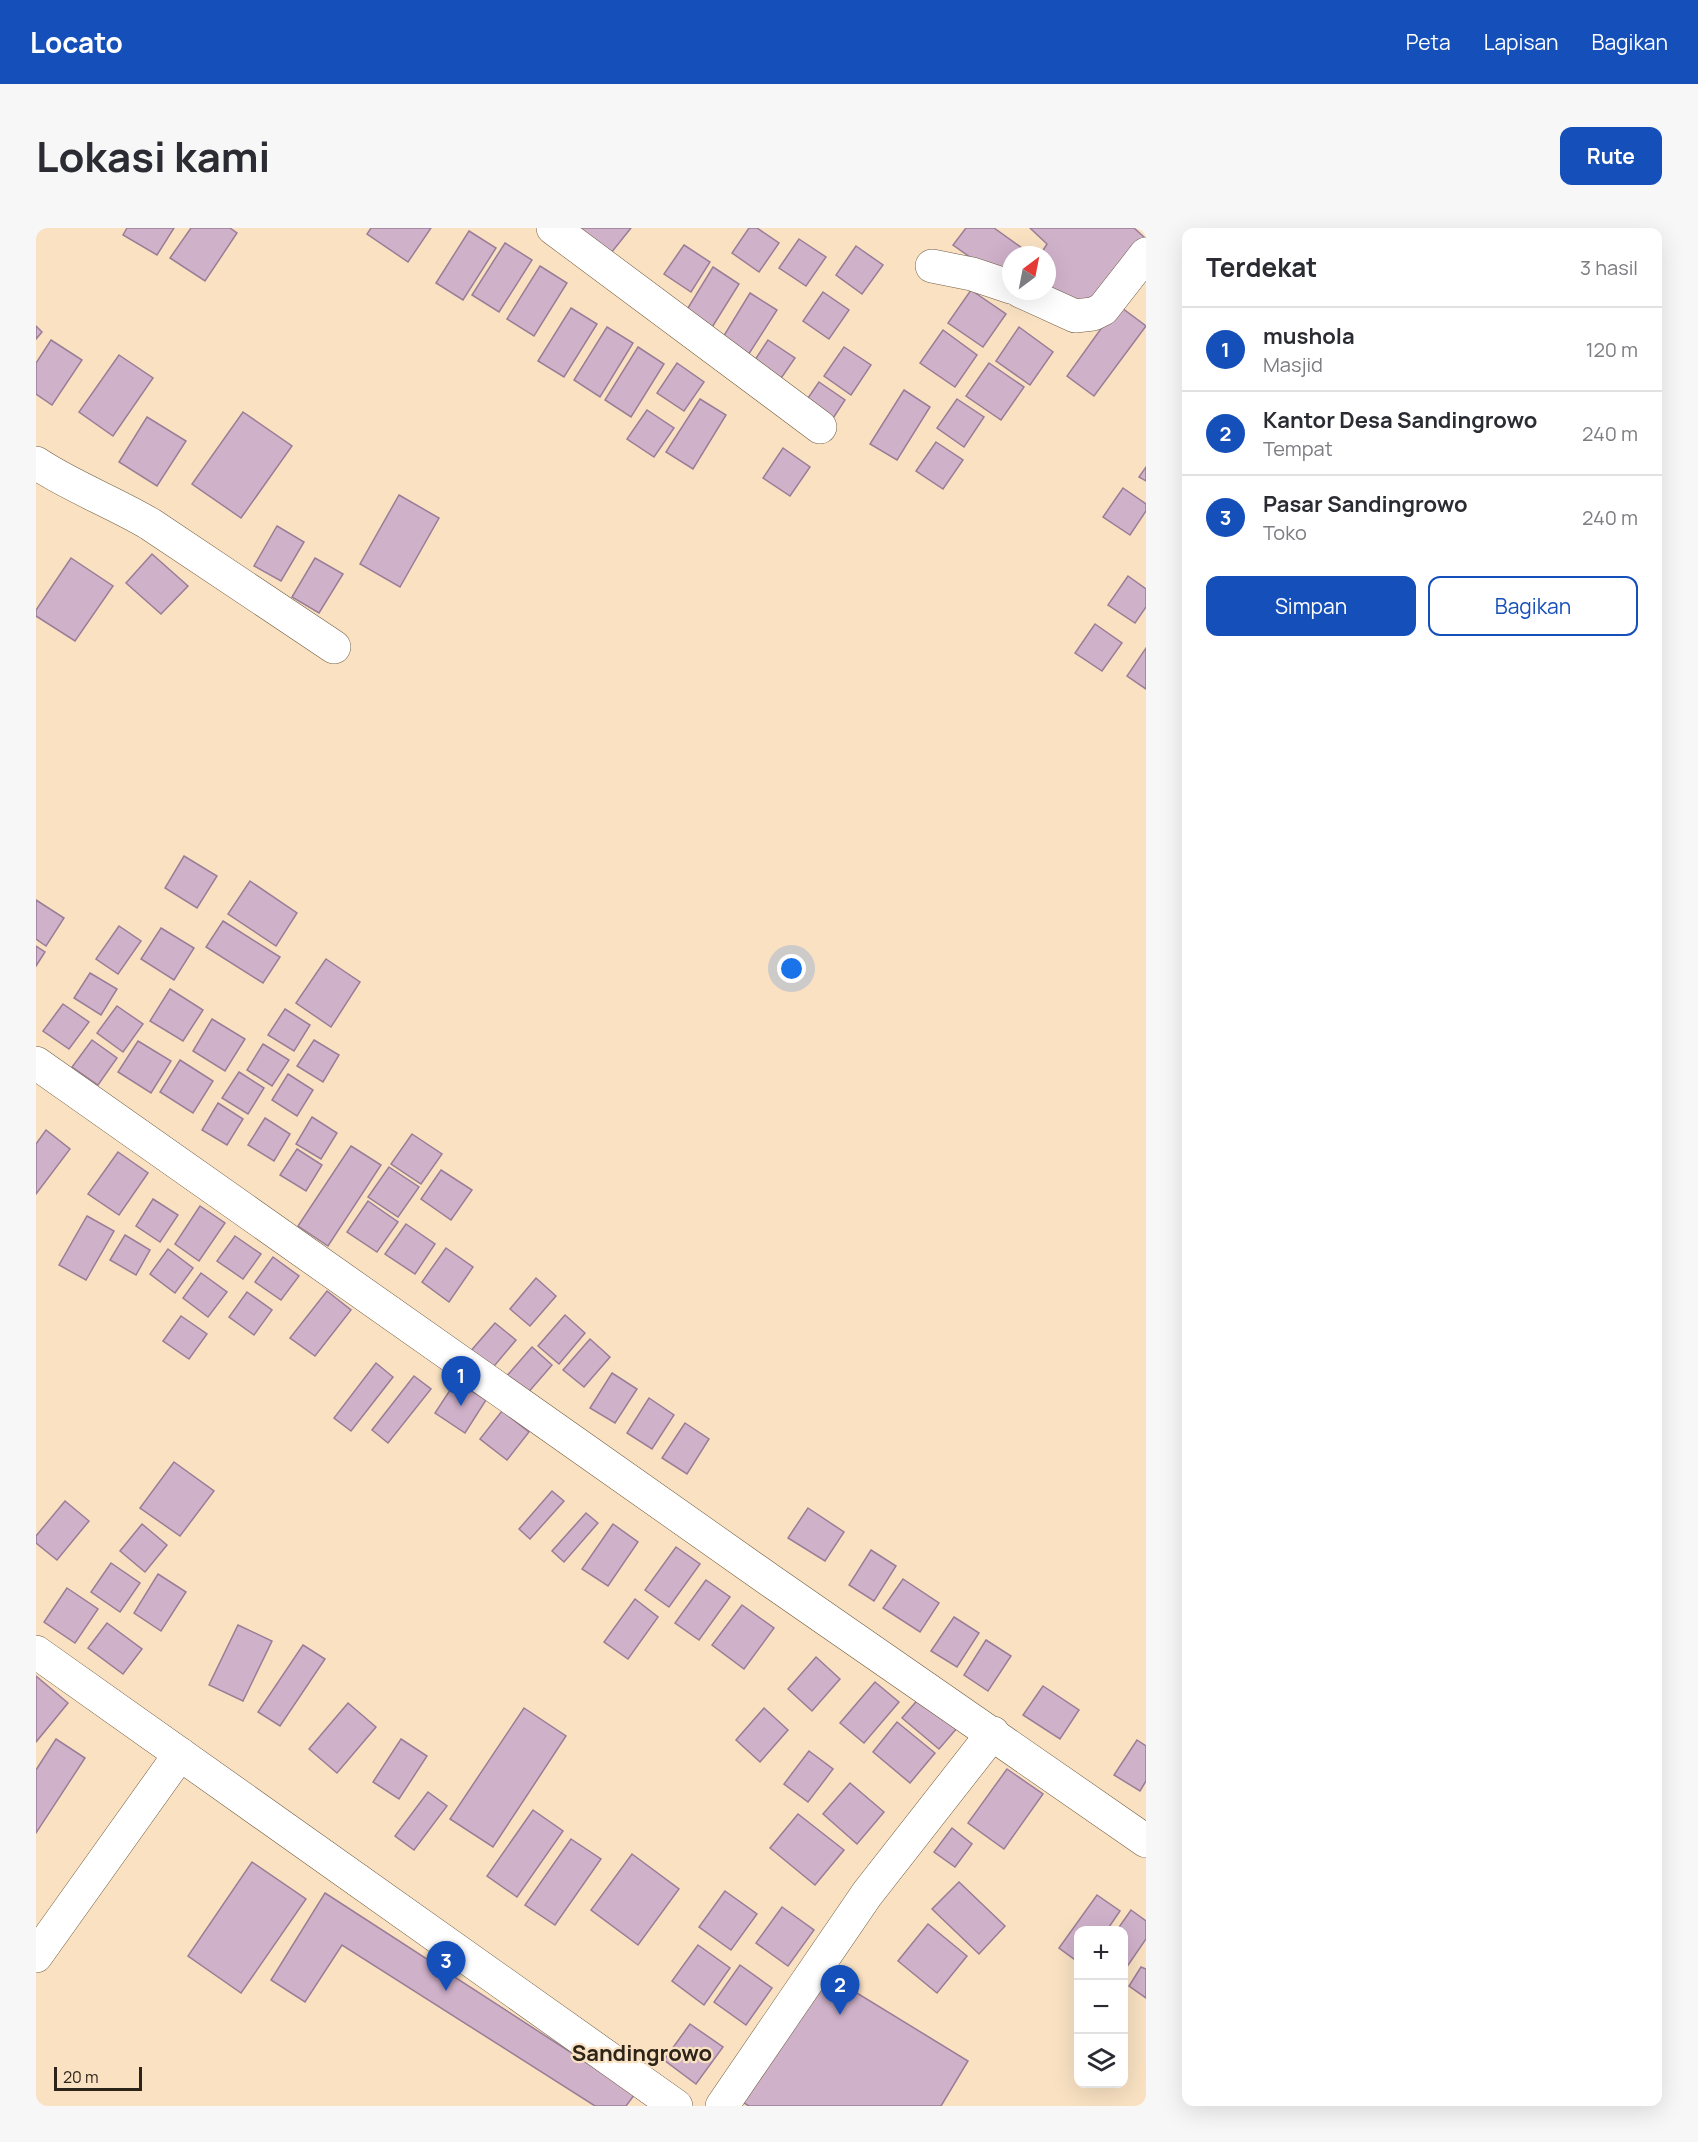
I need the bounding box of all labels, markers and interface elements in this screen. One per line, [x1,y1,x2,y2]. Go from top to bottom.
text: Locato [30,23,123,61]
text: Peta [1406,28,1451,56]
text: Lapisan [1484,28,1559,56]
text: Bagikan [1592,28,1668,56]
text: Lokasi kami [36,127,270,185]
button: Rute [1560,127,1662,185]
north arrow [1002,246,1056,300]
text: Terdekat [1206,249,1317,285]
text: 3 hasil [1580,254,1638,281]
text: mushola [1263,321,1355,351]
text: 1 [1221,336,1230,363]
text: 120 m [1586,336,1638,363]
text: Masjid [1263,351,1323,378]
text: Kantor Desa Sandingrowo [1263,405,1537,435]
text: 2 [1220,420,1231,447]
text: 240 m [1582,420,1638,447]
text: Tempat [1263,435,1333,462]
text: Pasar Sandingrowo [1263,489,1468,519]
text: 3 [1220,504,1231,531]
text: 240 m [1582,504,1638,531]
text: Toko [1263,519,1307,546]
button: Simpan [1206,576,1416,636]
button: Bagikan [1428,576,1638,636]
your location [777,954,806,983]
pin: 1 [442,1356,480,1406]
map controls [1074,1926,1128,2088]
button: + [1074,1926,1128,1980]
pin: 3 [426,1942,466,1991]
pin: 2 [820,1966,860,2015]
button: − [1074,1980,1128,2034]
button: layers [1074,2034,1128,2088]
district label: Sandingrowo [572,2038,712,2068]
scale bar [54,2064,142,2092]
text: 20 m [63,2066,99,2088]

